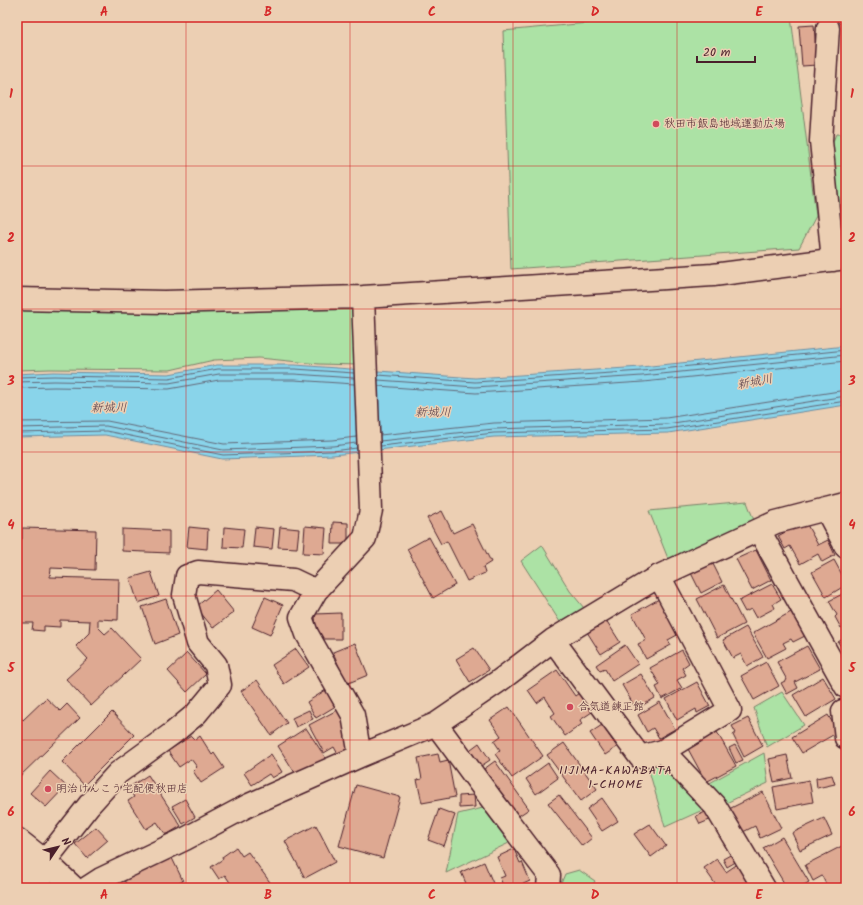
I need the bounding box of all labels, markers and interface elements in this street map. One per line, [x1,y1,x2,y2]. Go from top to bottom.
text: A [100,2,108,23]
text: B [264,2,272,23]
text: C [428,2,436,23]
text: D [591,2,600,23]
text: E [755,2,763,23]
scale bar [697,38,755,64]
text: 20 m [703,43,731,62]
text: 1 [9,84,13,105]
text: 1 [850,84,854,105]
place label: 秋田市飯島地域運動広場 [664,115,785,133]
marker: 秋田市飯島地域運動広場 [651,119,661,129]
text: 2 [7,228,15,249]
text: 2 [848,228,856,249]
water label: 新城川 [736,369,774,395]
text: 3 [6,371,15,392]
text: 3 [847,371,856,392]
water label: 新城川 [91,398,127,418]
water label: 新城川 [415,403,451,422]
text: 4 [7,515,15,536]
text: 4 [848,515,856,536]
text: 5 [7,658,16,679]
text: 5 [848,658,857,679]
place label: 合気道錬正館 [578,698,644,716]
marker: 合気道錬正館 [565,702,575,712]
district label: IIJIMA-KAWABATA 1-CHOME [559,761,673,794]
place label: 明治けんこう宅配便秋田店 [56,780,188,798]
marker: 明治けんこう宅配便秋田店 [43,784,53,794]
text: 6 [7,802,15,823]
text: 6 [848,802,856,823]
north arrow [38,827,78,867]
text: N [56,834,75,850]
text: A [100,885,108,905]
text: B [264,885,272,905]
text: C [428,885,436,905]
text: D [591,885,600,905]
text: E [755,885,763,905]

